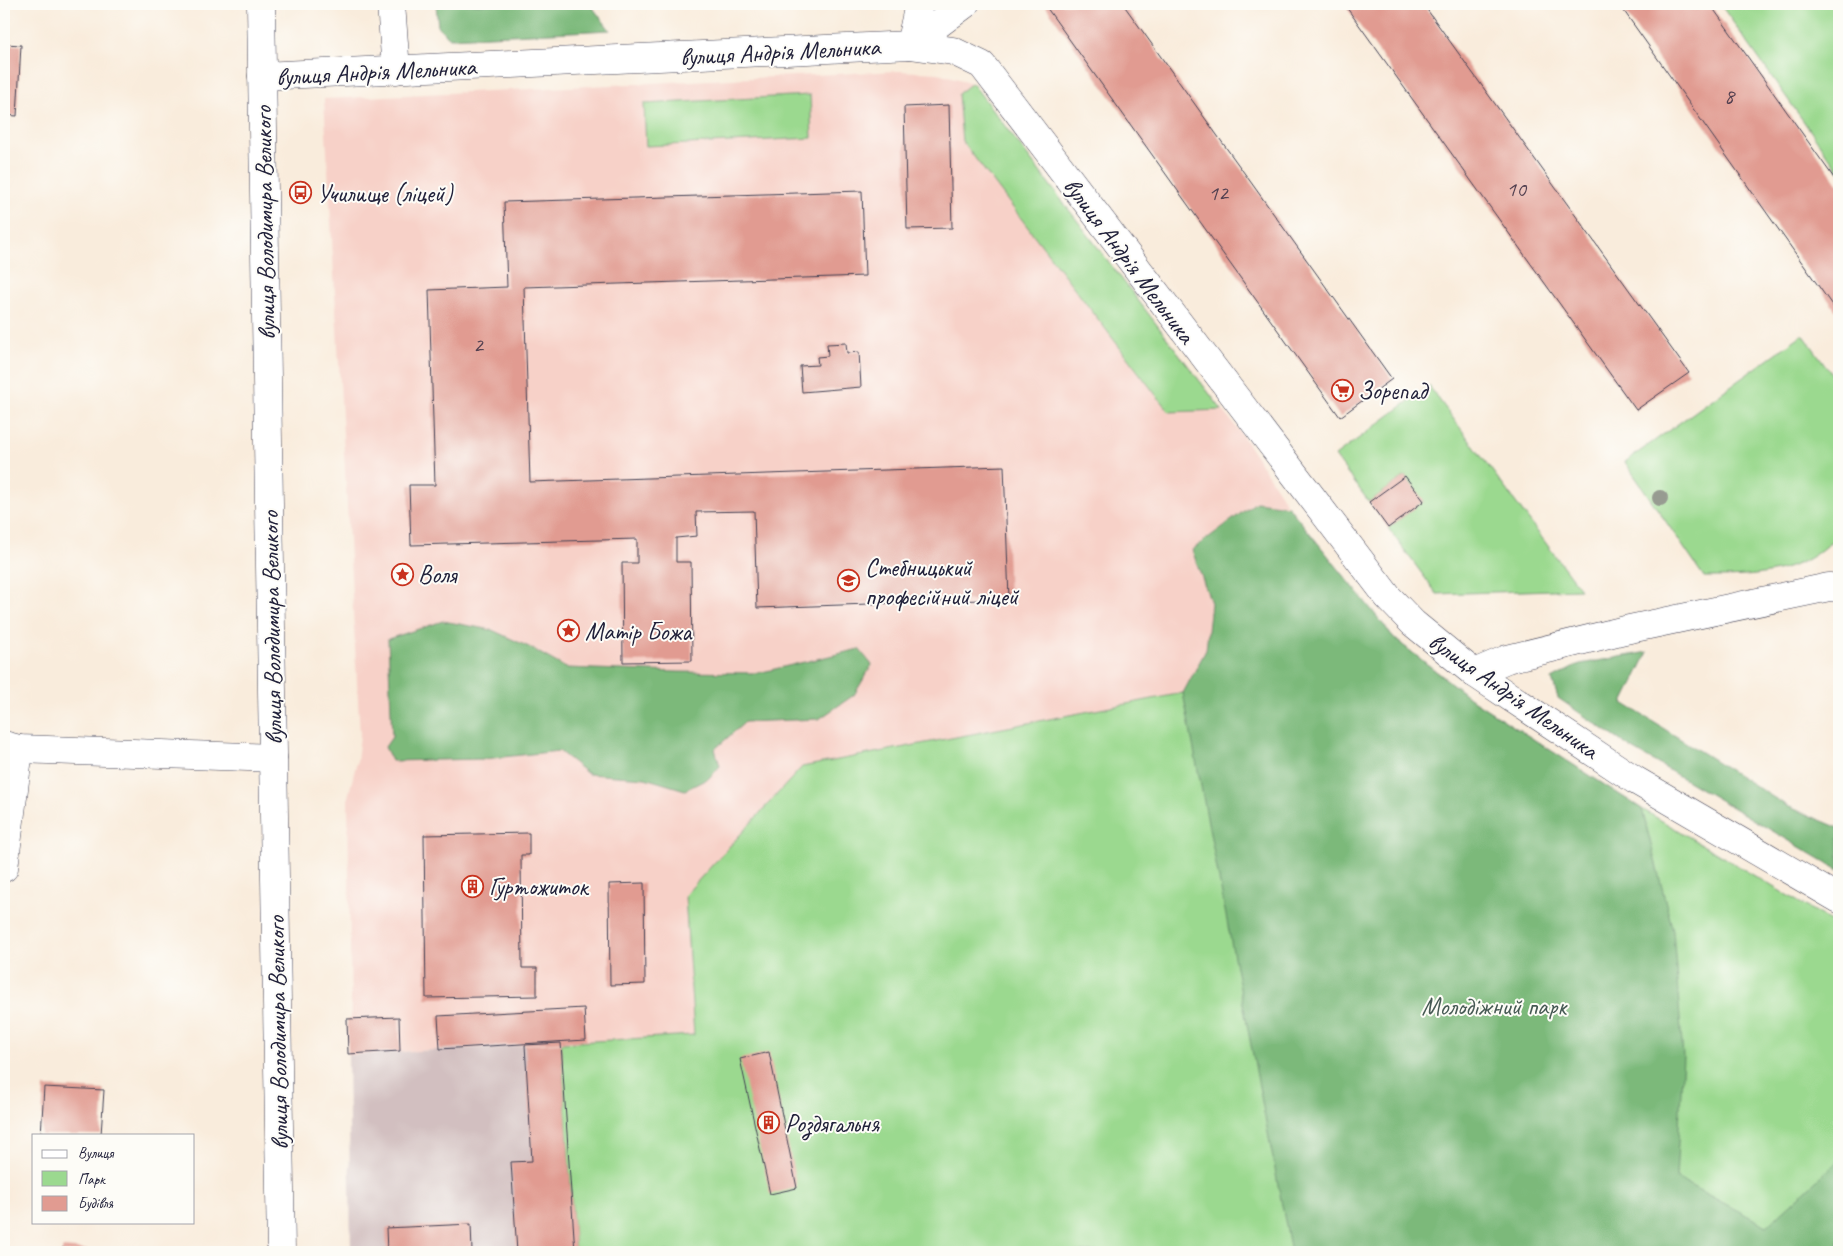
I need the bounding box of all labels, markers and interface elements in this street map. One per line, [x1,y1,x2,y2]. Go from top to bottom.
street label: вулиця Андрія Мельника [679,31,883,73]
street label: вулиця Андрія Мельника [275,51,479,93]
house number: 8 [1724,82,1736,110]
street label: вулиця Володимира Великого [247,105,283,340]
street label: вулиця Андрія Мельника [1056,171,1203,352]
house number: 10 [1506,175,1528,203]
place label: Училище (ліцей) [317,178,454,210]
house number: 12 [1208,179,1230,207]
bus stop icon: Училище (ліцей) [289,181,313,205]
house number: 2 [473,331,485,359]
place label: Зорепад [1358,375,1430,407]
supermarket icon: Зорепад [1330,378,1354,402]
street label: вулиця Володимира Великого [254,510,290,745]
place label: Стебницький професійний ліцей [865,552,1020,613]
place label: Воля [418,559,458,591]
place icon: Воля [390,562,414,586]
school or university icon: Стебницький професійний ліцей [837,569,861,593]
place label: Матір Божа [585,616,693,648]
place icon: Матір Божа [557,619,581,643]
street label: вулиця Андрія Мельника [1422,625,1606,768]
place label: Гуртожиток [489,871,590,903]
building icon: Гуртожиток [461,874,485,898]
street label: вулиця Володимира Великого [260,915,296,1150]
park label: Молодіжний парк [1422,991,1568,1023]
place label: Роздягальня [785,1108,880,1141]
building icon: Роздягальня [757,1111,781,1135]
legend [32,1134,195,1224]
text: Вулиця [78,1144,115,1163]
text: Парк [78,1170,106,1189]
text: Будівля [78,1194,113,1213]

